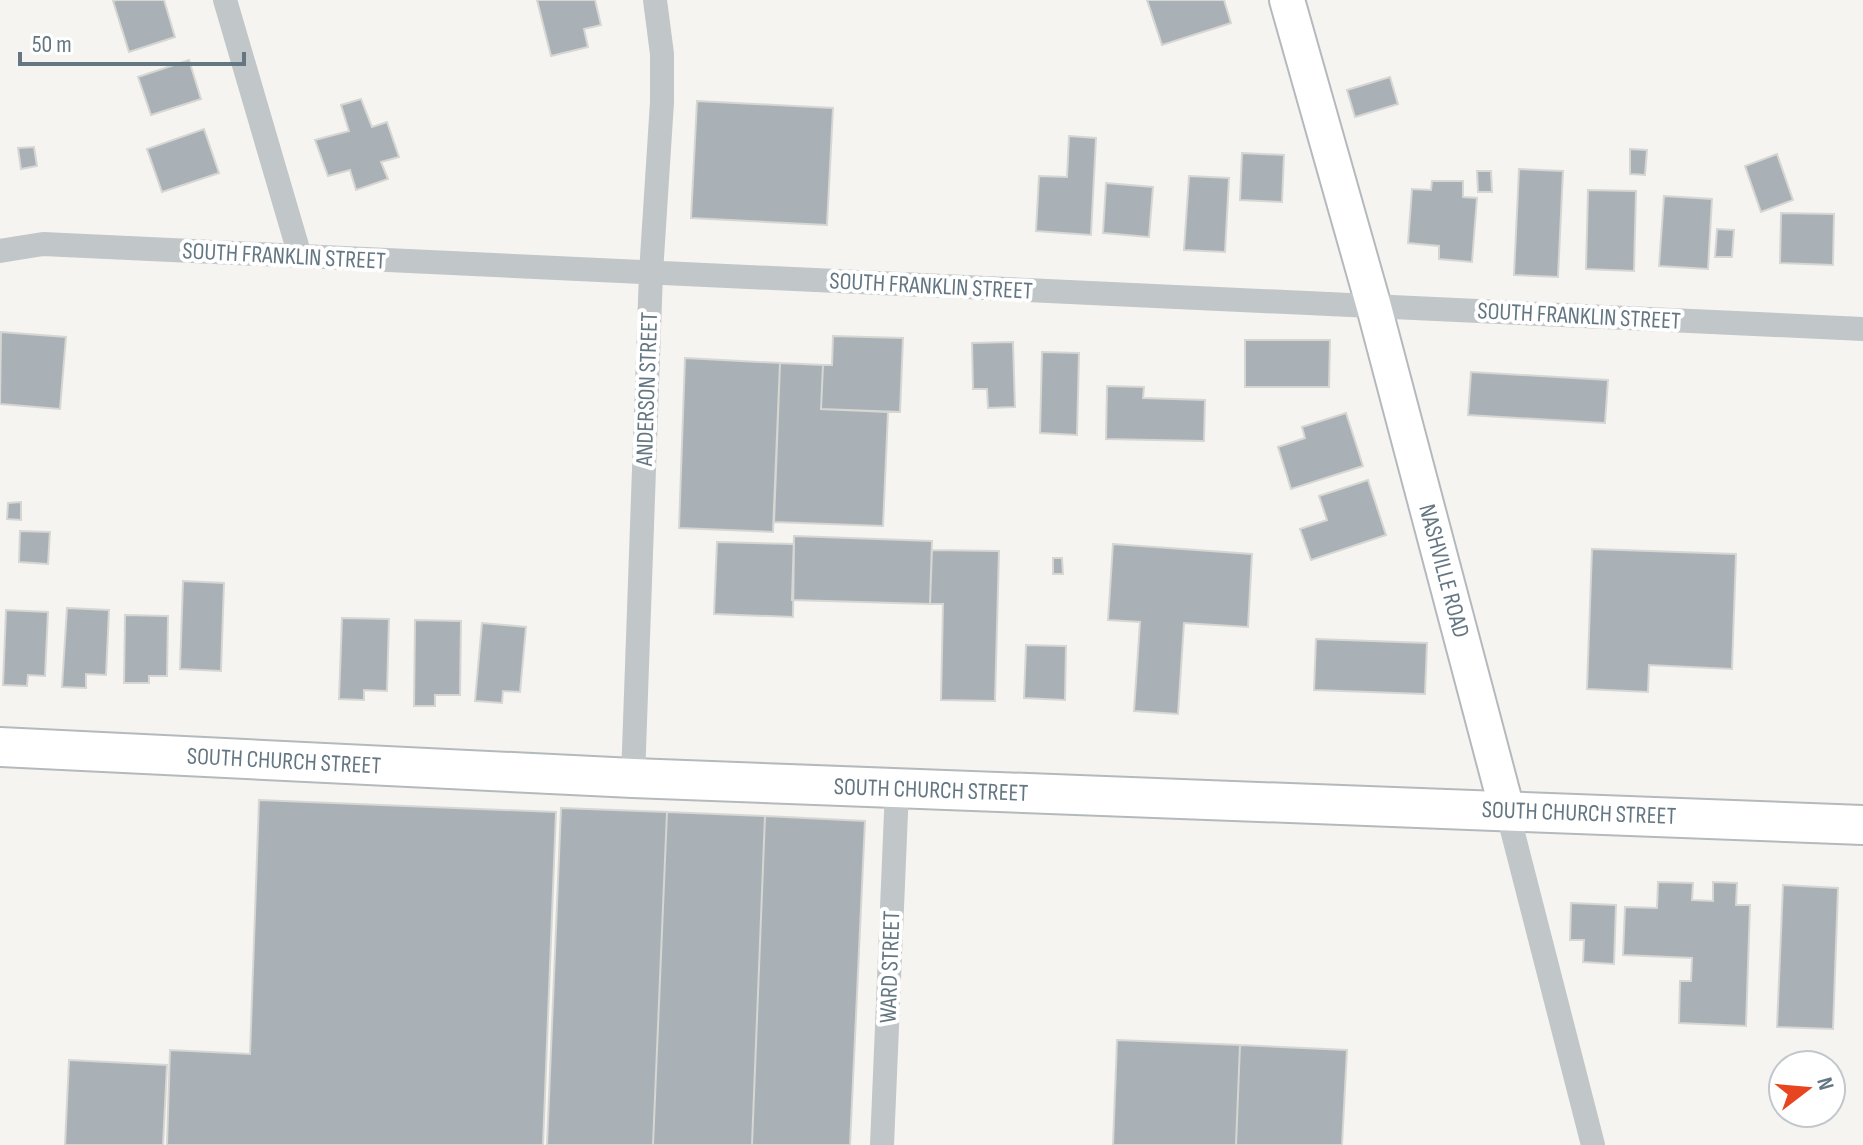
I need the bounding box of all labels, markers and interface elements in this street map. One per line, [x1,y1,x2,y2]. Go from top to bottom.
scale bar [20,16,244,66]
text: 50 m [32,30,72,59]
street label: SOUTH FRANKLIN STREET [182,236,387,276]
street label: SOUTH FRANKLIN STREET [829,266,1034,306]
street label: SOUTH FRANKLIN STREET [1477,296,1682,336]
street label: ANDERSON STREET [630,311,664,467]
street label: NASHVILLE ROAD [1412,501,1476,641]
street label: SOUTH CHURCH STREET [186,741,382,781]
street label: SOUTH CHURCH STREET [833,772,1029,808]
street label: SOUTH CHURCH STREET [1481,795,1677,831]
street label: WARD STREET [874,910,906,1024]
north arrow [1767,1049,1847,1129]
text: N [1810,1075,1839,1093]

